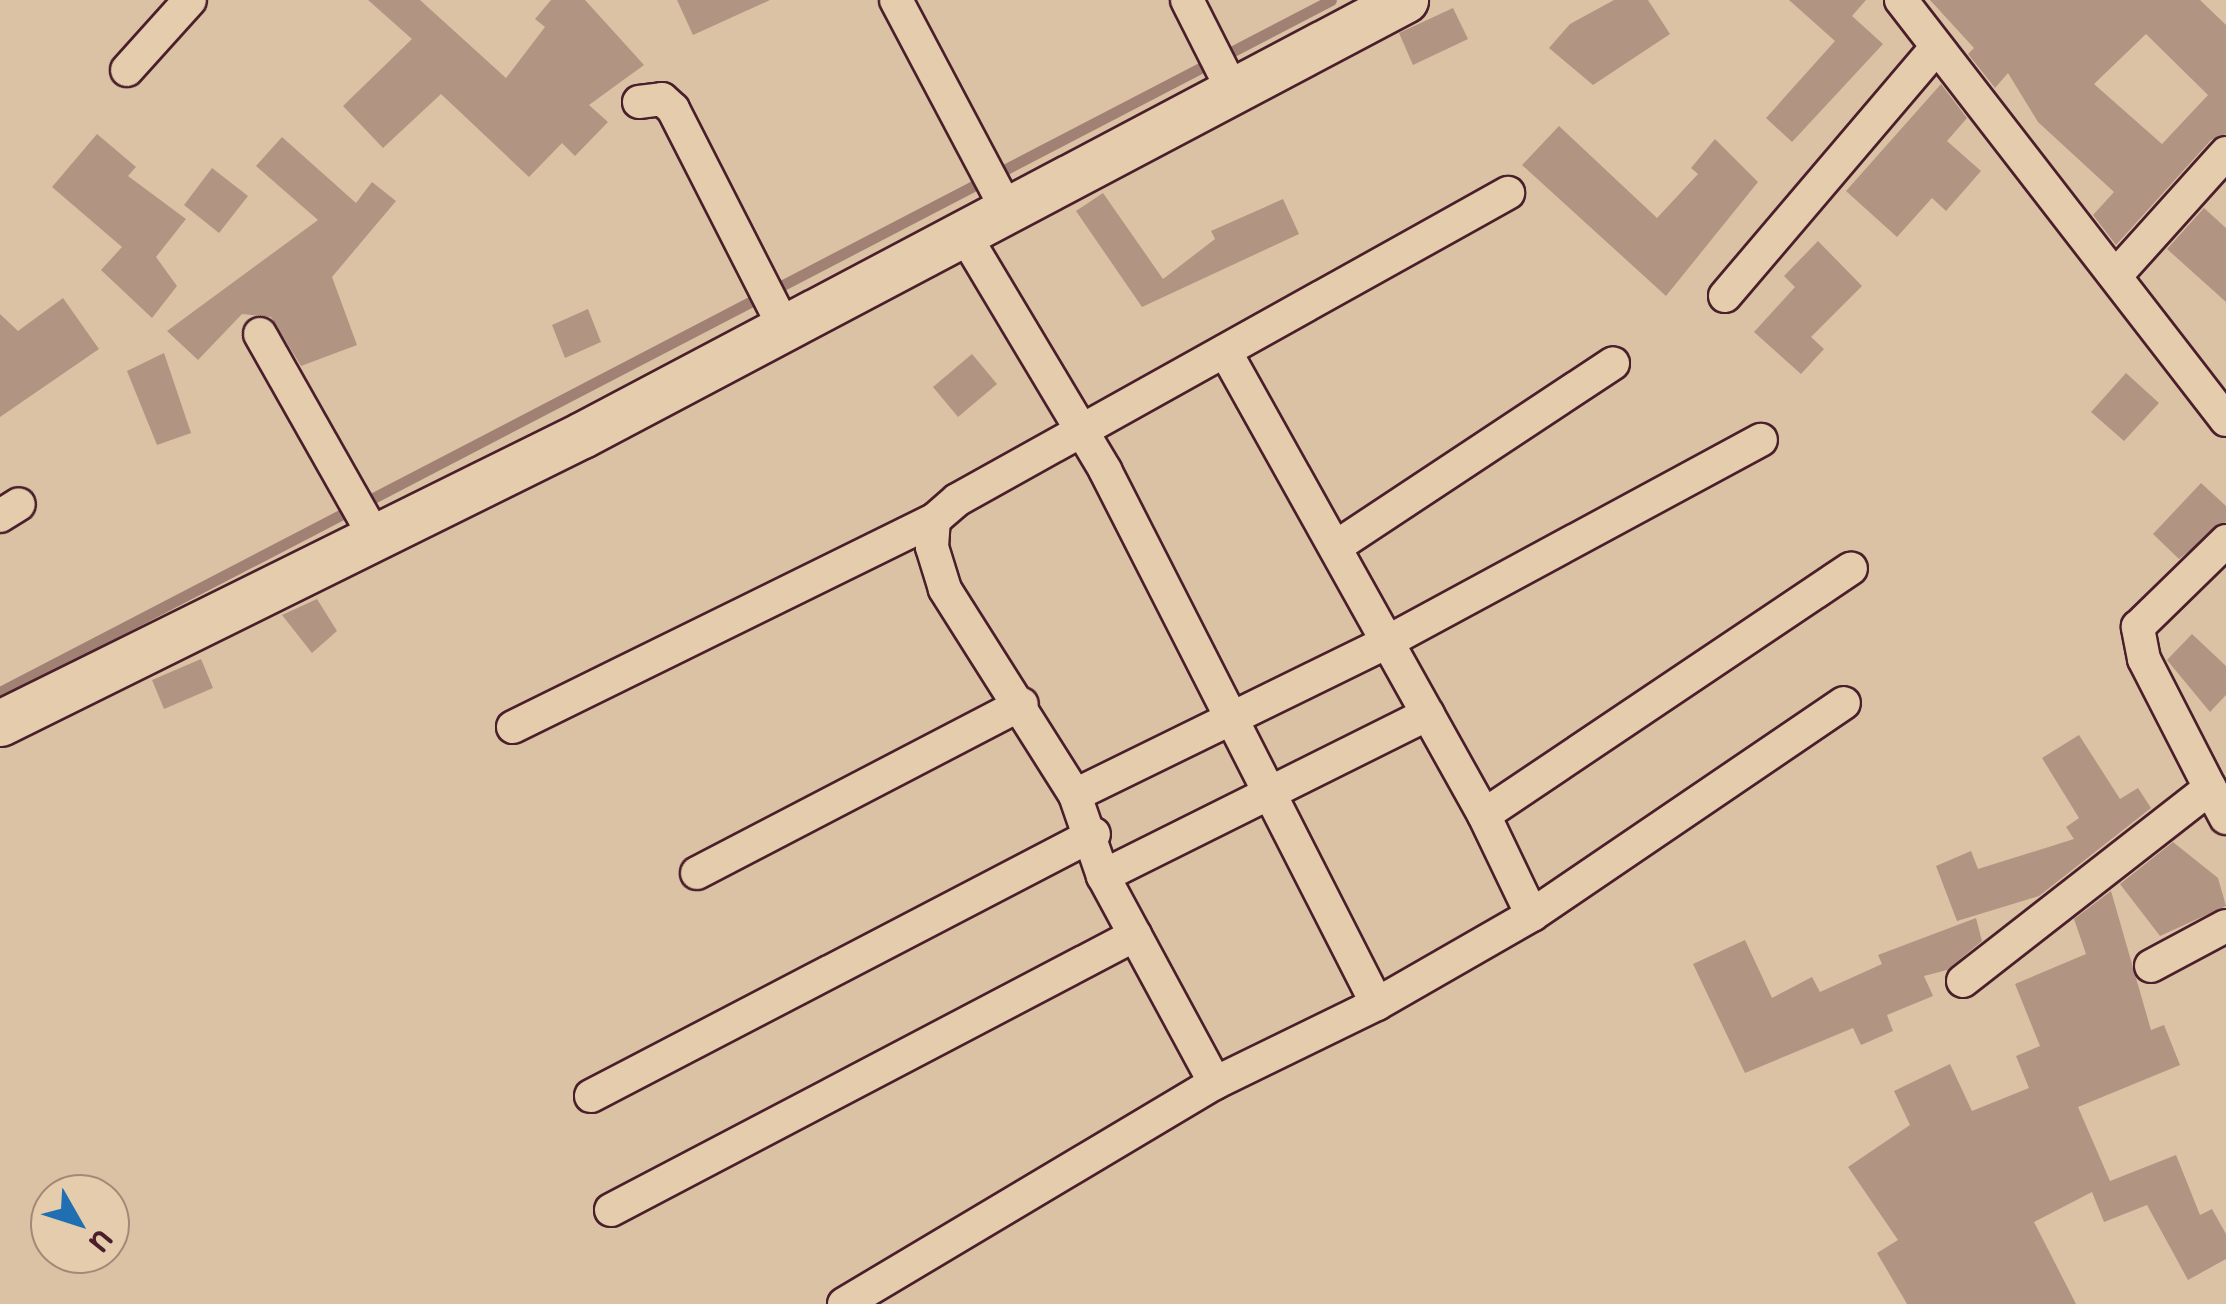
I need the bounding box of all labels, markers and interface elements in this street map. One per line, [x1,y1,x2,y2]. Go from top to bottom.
north arrow [30,1174,130,1274]
text: U [82,1223,122,1261]

